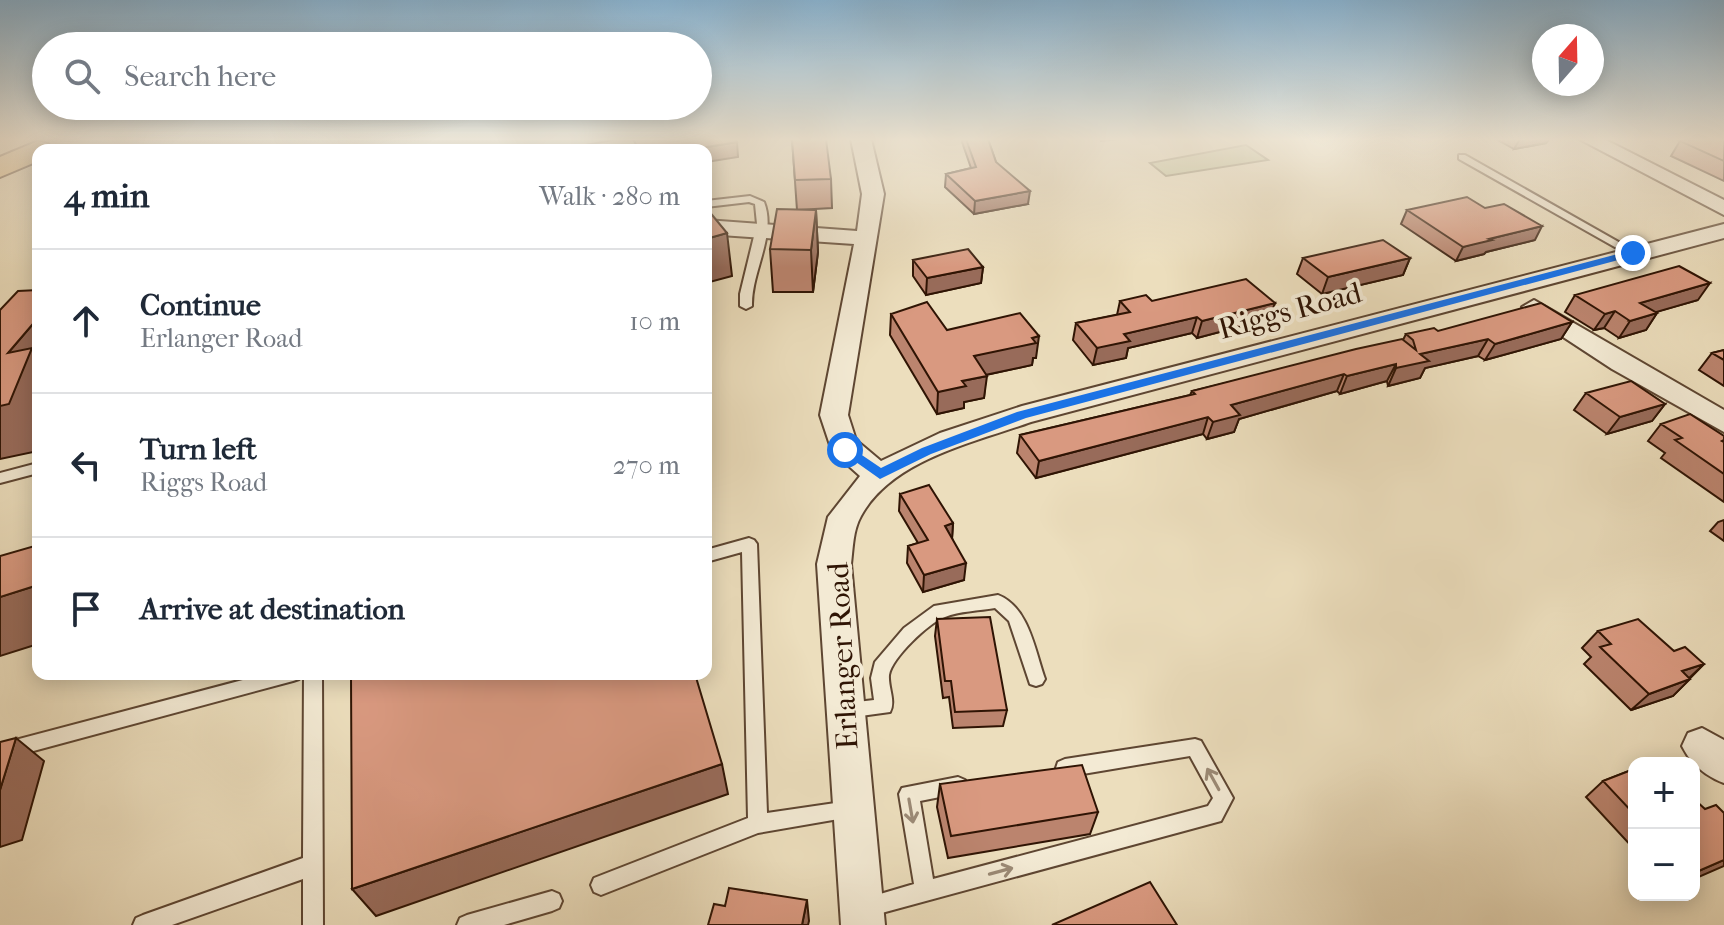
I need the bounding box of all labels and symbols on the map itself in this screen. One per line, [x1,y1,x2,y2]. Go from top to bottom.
north arrow [1532,24,1604,96]
route end [1615,235,1651,271]
street label: Riggs Road [1215,275,1366,347]
route start [827,432,863,468]
street label: Erlanger Road [821,561,865,750]
one-way arrow [1204,768,1220,792]
one-way arrow [905,797,920,823]
one-way arrow [987,862,1013,877]

